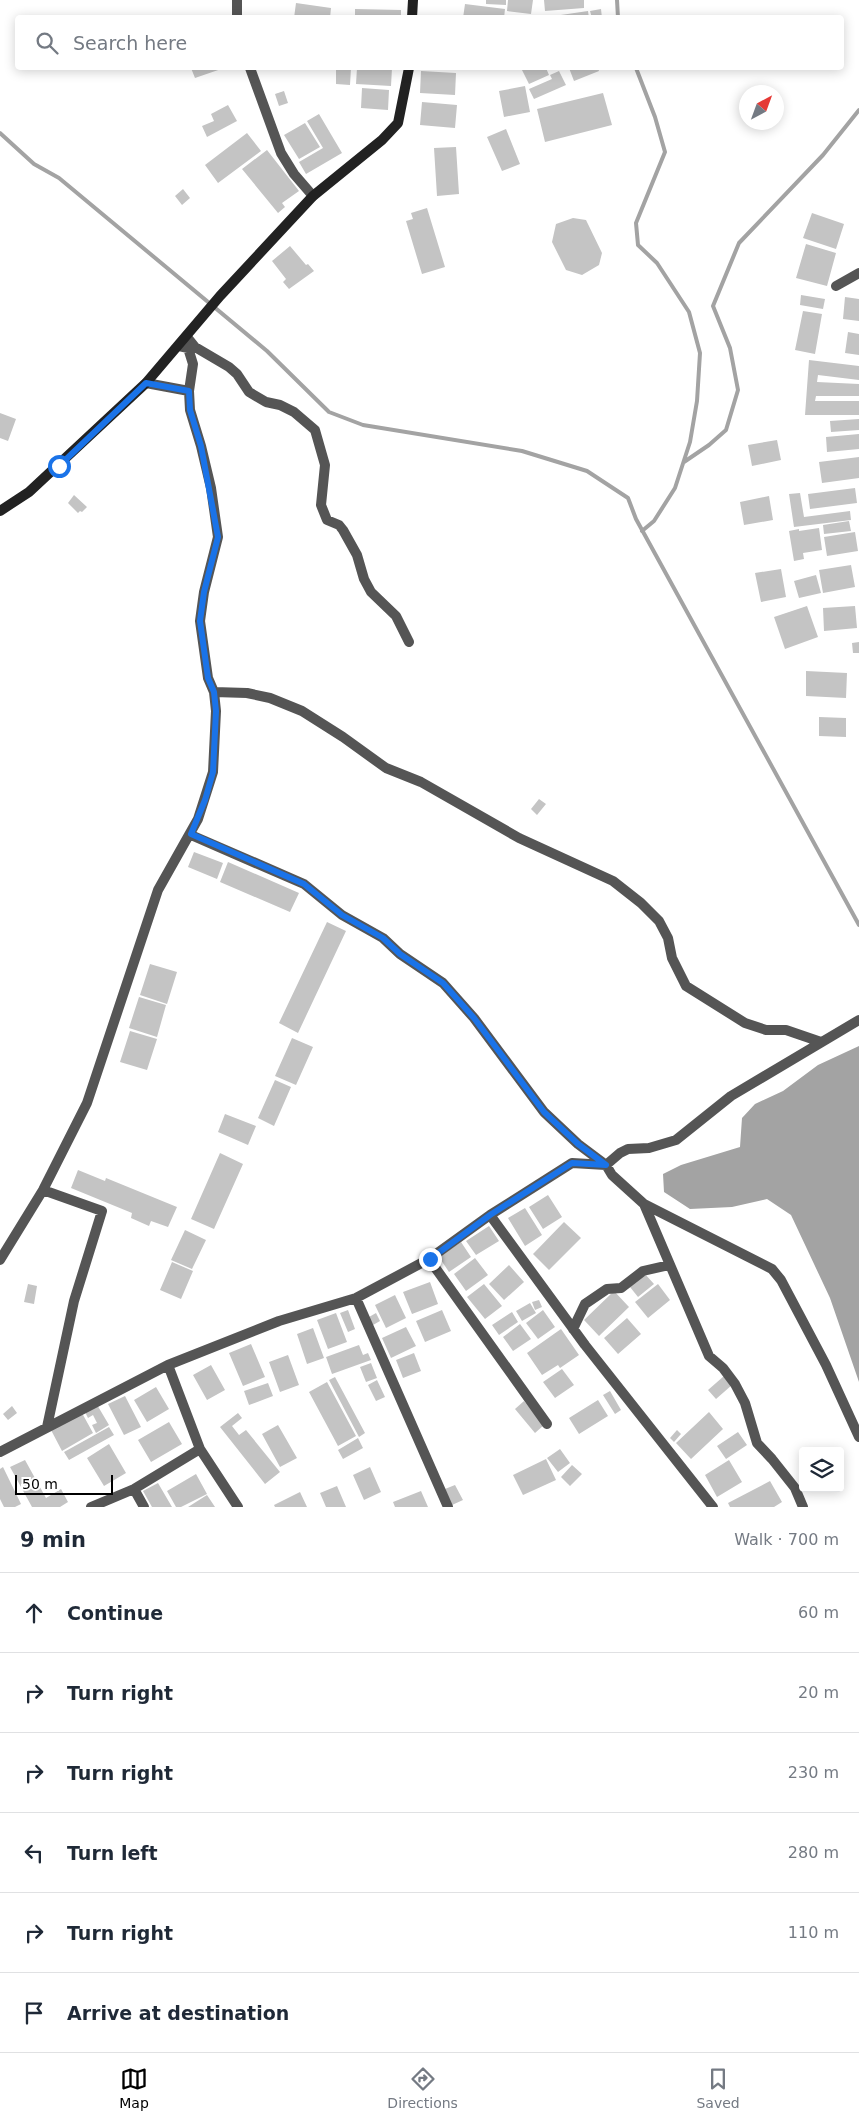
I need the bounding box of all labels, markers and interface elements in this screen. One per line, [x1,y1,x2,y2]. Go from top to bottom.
search box [15,15,844,70]
icon: search [33,29,61,57]
text: Search here [73,32,187,54]
north arrow [739,85,784,130]
route start [48,455,71,478]
route end [419,1248,442,1271]
map controls [799,1447,844,1492]
button: layers [799,1447,844,1492]
scale bar [15,1472,112,1495]
text: 50 m [22,1476,58,1492]
text: 9 min [20,1528,86,1552]
text: Walk · 700 m [734,1530,839,1549]
icon: ahead [20,1599,48,1627]
text: Continue [67,1602,163,1624]
text: 60 m [798,1603,839,1622]
icon: right [20,1679,48,1707]
text: Turn right [67,1682,173,1704]
text: 20 m [798,1683,839,1702]
icon: right [20,1759,48,1787]
text: Turn right [67,1762,173,1784]
text: 230 m [788,1763,839,1782]
icon: left [20,1839,48,1867]
text: Turn left [67,1842,158,1864]
text: 280 m [788,1843,839,1862]
icon: right [20,1919,48,1947]
text: Turn right [67,1922,173,1944]
text: 110 m [788,1923,839,1942]
icon: arrive [20,1999,48,2027]
text: Arrive at destination [67,2002,289,2024]
tab: Map [119,2065,149,2111]
tab: Directions [387,2065,458,2111]
tab: Saved [696,2065,740,2111]

